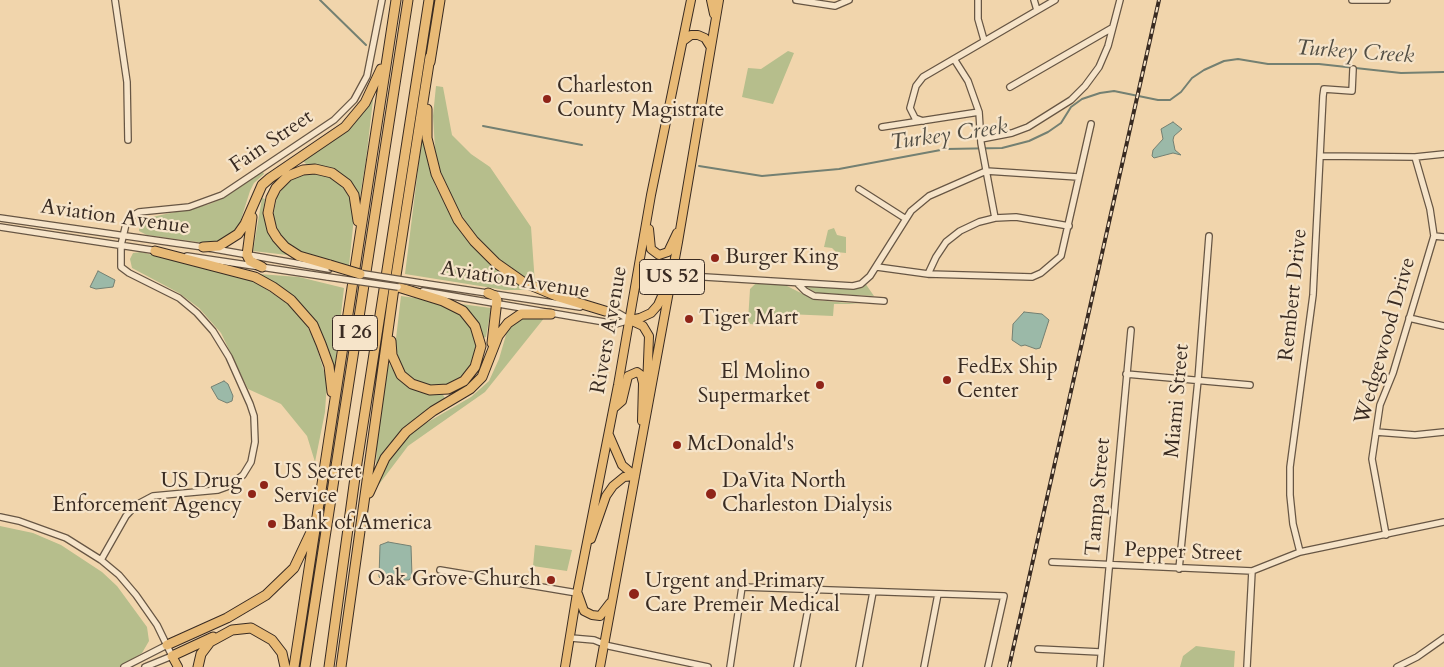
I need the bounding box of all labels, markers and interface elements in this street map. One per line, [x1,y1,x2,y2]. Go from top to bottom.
water label: Turkey Creek [1295,36,1415,70]
place label: Charleston County Magistrate [557,74,724,124]
marker: Charleston County Magistrate [541,93,553,105]
street label: Fain Street [226,105,318,179]
water label: Turkey Creek [889,115,1009,157]
street label: Aviation Avenue [39,195,191,241]
street label: Rembert Drive [1274,227,1314,363]
place label: Burger King [725,245,838,271]
marker: Burger King [709,252,721,264]
street label: Wedgewood Drive [1350,255,1422,427]
street label: Aviation Avenue [439,257,591,305]
road number: US 52 [640,260,704,294]
street label: Rivers Avenue [586,264,634,396]
place label: Tiger Mart [699,306,798,332]
marker: Tiger Mart [683,313,695,325]
road number: I 26 [332,316,378,350]
street label: Miami Street [1160,343,1196,459]
place label: FedEx Ship Center [957,355,1058,405]
place label: El Molino Supermarket [698,360,810,410]
marker: FedEx Ship Center [941,374,953,386]
marker: El Molino Supermarket [814,379,826,391]
place label: McDonald's [687,432,794,458]
street label: Tampa Street [1081,437,1117,557]
marker: McDonald's [671,439,683,451]
place label: US Secret Service [274,460,361,510]
place label: US Drug Enforcement Agency [52,469,242,519]
place label: DaVita North Charleston Dialysis [722,469,892,519]
marker: US Secret Service [258,479,270,491]
marker: DaVita North Charleston Dialysis [704,487,718,501]
marker: US Drug Enforcement Agency [246,488,258,500]
place label: Bank of America [282,511,432,537]
marker: Bank of America [266,518,278,530]
street label: Pepper Street [1124,538,1242,568]
place label: Oak Grove Church [368,567,541,593]
place label: Urgent and Primary Care Premeir Medical [645,569,839,619]
marker: Oak Grove Church [545,574,557,586]
marker: Urgent and Primary Care Premeir Medical [627,587,641,601]

